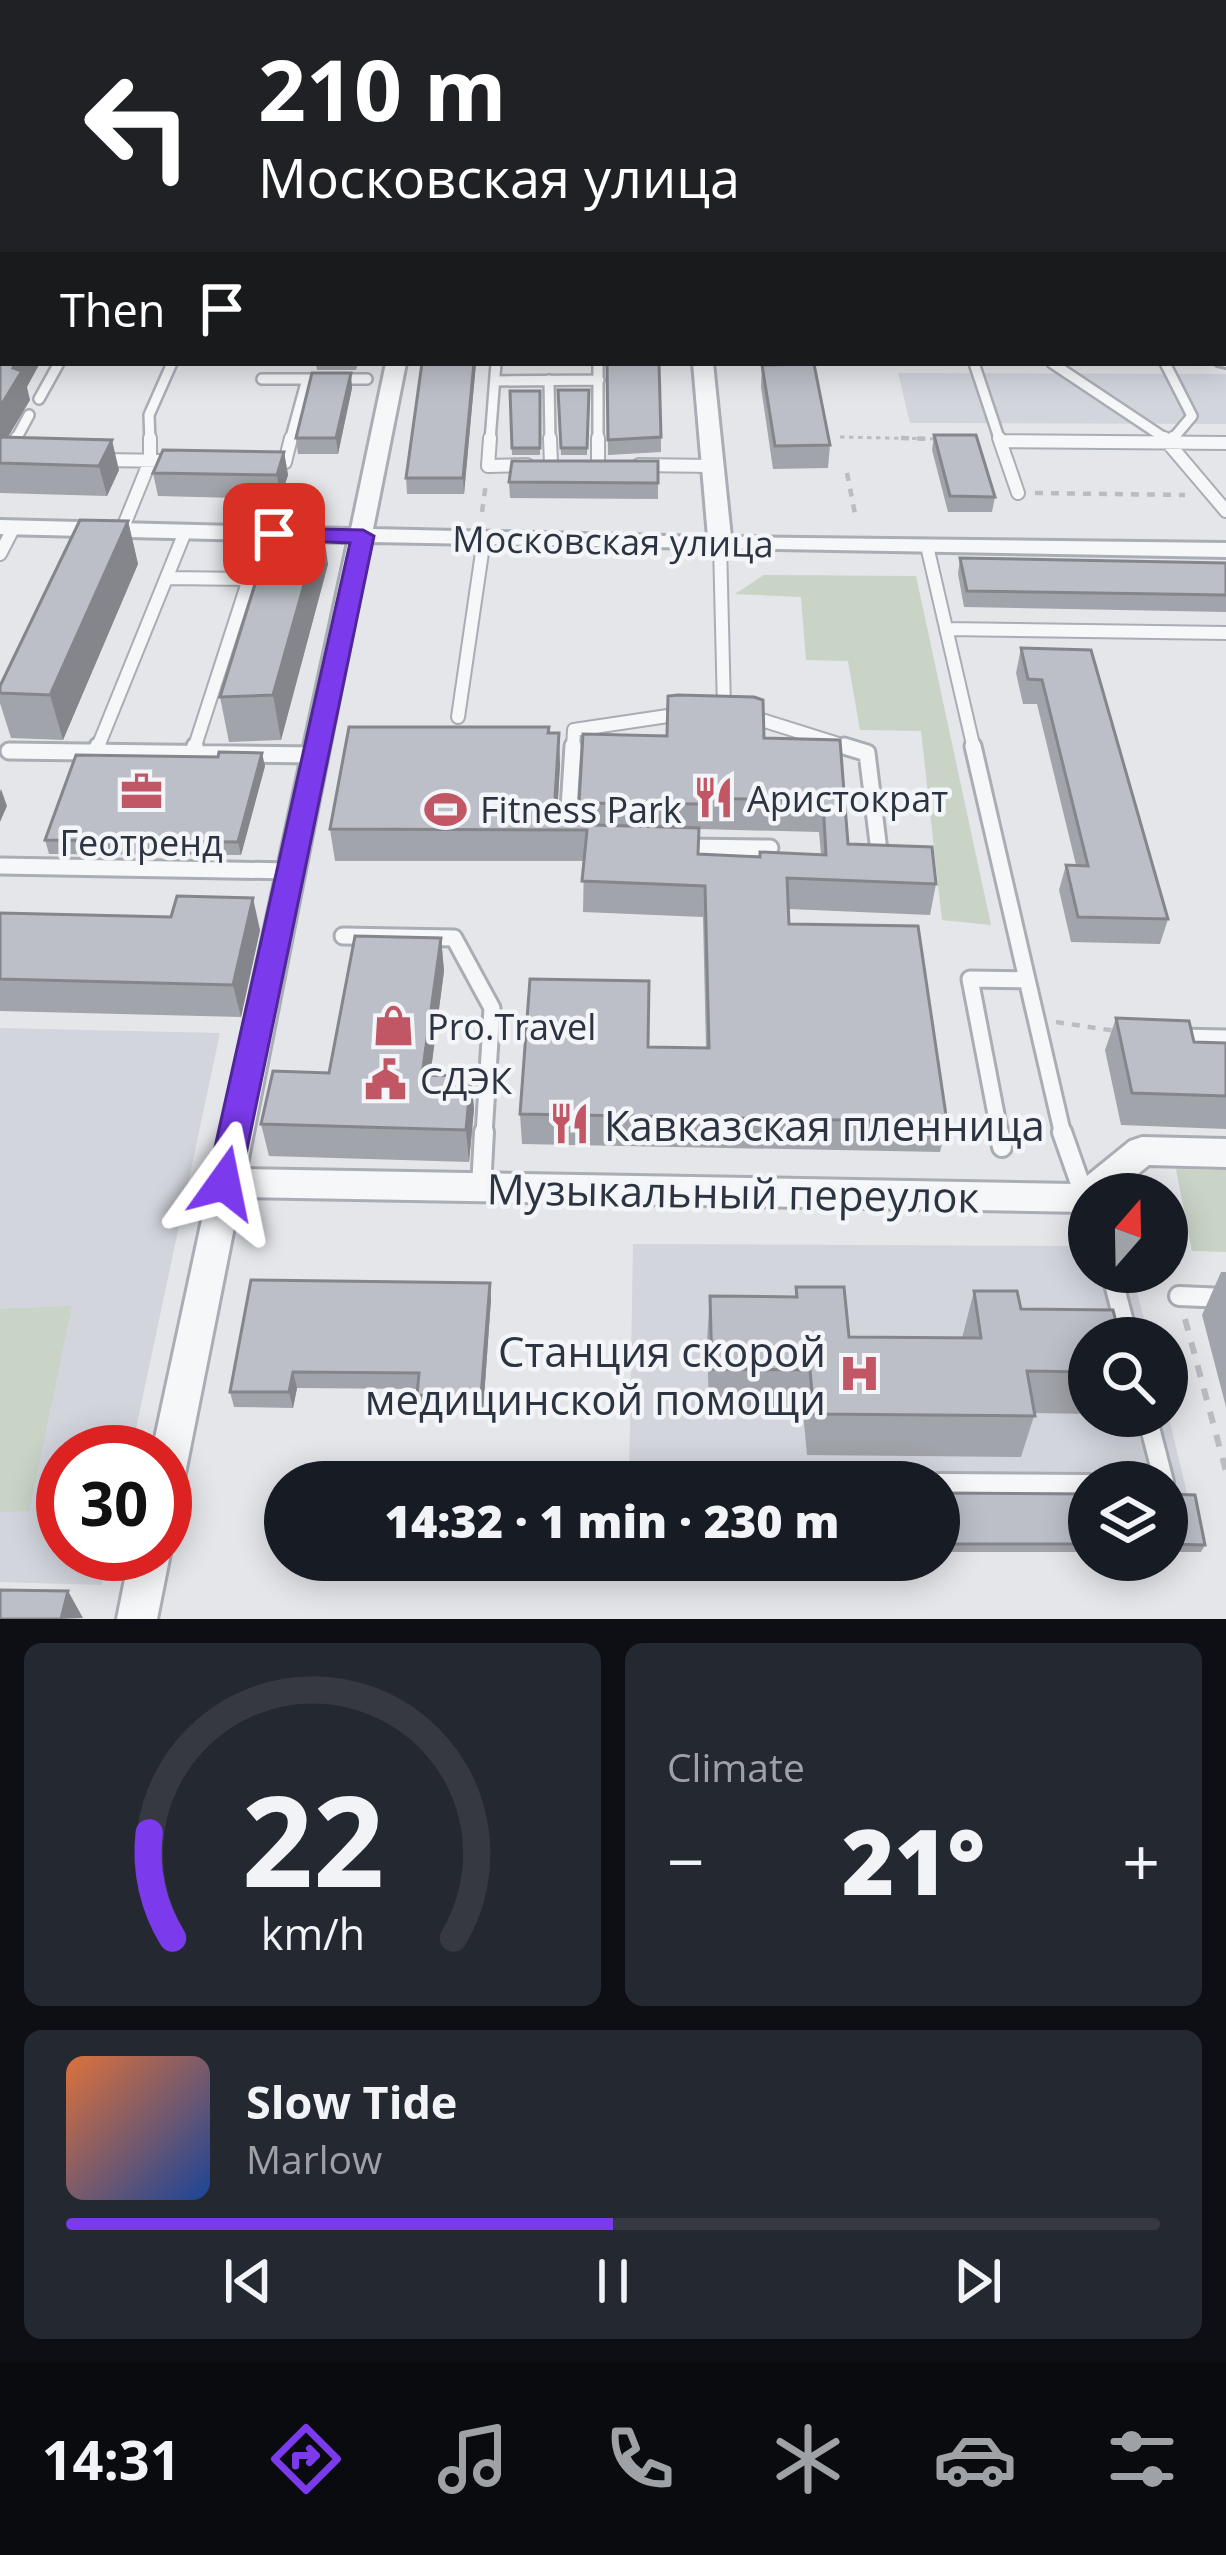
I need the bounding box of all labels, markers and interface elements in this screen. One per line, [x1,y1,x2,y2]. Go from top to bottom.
text: 210 m [258,31,506,146]
icon: left [60,48,216,204]
text: Московская улица [258,140,740,214]
icon: arrive [189,276,255,342]
text: Then [60,279,165,340]
pin [223,483,325,585]
icon: arrive [241,501,307,567]
street label: Московская улица [452,514,774,568]
office icon: Геотренд [118,769,164,815]
place label: Аристократ [747,774,948,823]
restaurant icon: Аристократ [690,775,736,821]
place label: Fitness Park [480,785,682,834]
sports icon: Fitness Park [423,786,469,832]
place label: Геотренд [59,818,223,867]
place label: Pro.Travel [427,1002,596,1051]
shop icon: Pro.Travel [370,1003,416,1049]
place label: СДЭК [420,1056,512,1105]
public building icon: СДЭК [363,1057,409,1103]
place label: Кавказская пленница [604,1096,1045,1153]
restaurant icon: Кавказская пленница [547,1101,593,1147]
position arrow [161,1120,287,1246]
street label: Музыкальный переулок [486,1159,980,1225]
north arrow [1068,1173,1188,1293]
map controls [1068,1173,1188,1581]
button: search [1068,1317,1188,1437]
place label: Станция скорой медицинской помощи [365,1322,826,1427]
hospital icon: Станция скорой медицинской помощи [837,1351,883,1397]
speed limit sign: 30 [36,1425,192,1581]
button: layers [1068,1461,1188,1581]
text: 14:32 · 1 min · 230 m [385,1490,839,1551]
text: Climate [667,1740,805,1793]
text: 22 [241,1754,384,1924]
text: 21° [842,1799,985,1921]
text: − [667,1815,705,1905]
text: + [1122,1815,1160,1905]
text: km/h [260,1903,365,1962]
text: Slow Tide [246,2071,457,2132]
text: Marlow [246,2132,382,2185]
icon: previous [215,2248,281,2314]
icon: pause [580,2248,646,2314]
icon: next [945,2248,1011,2314]
icon: directions [264,2417,348,2501]
icon: music [431,2417,515,2501]
icon: phone [598,2417,682,2501]
icon: climate [766,2417,850,2501]
icon: car [933,2417,1017,2501]
icon: filters [1100,2417,1184,2501]
text: 14:31 [42,2422,181,2496]

